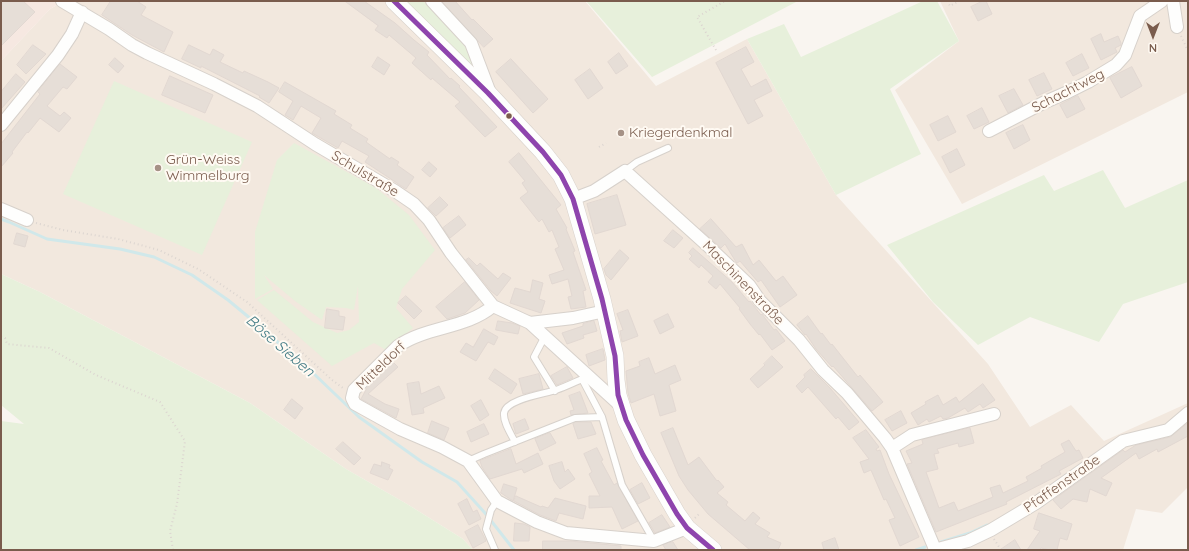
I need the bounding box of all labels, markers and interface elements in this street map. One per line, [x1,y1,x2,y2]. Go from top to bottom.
north arrow [1133,16,1173,56]
text: N [1149,41,1157,55]
street label: Schachtweg [1029,66,1107,116]
unlabelled marker [504,111,514,121]
place label: Kriegerdenkmal [629,125,732,141]
marker: Kriegerdenkmal [616,128,626,138]
street label: Schulstraße [328,147,402,201]
place label: Grün-Weiss Wimmelburg [166,152,250,184]
marker: Grün-Weiss Wimmelburg [153,163,163,173]
street label: Maschinenstraße [699,237,787,329]
water label: Böse Sieben [242,311,318,381]
street label: Mitteldorf [353,338,409,394]
street label: Pfaffenstraße [1021,451,1103,517]

